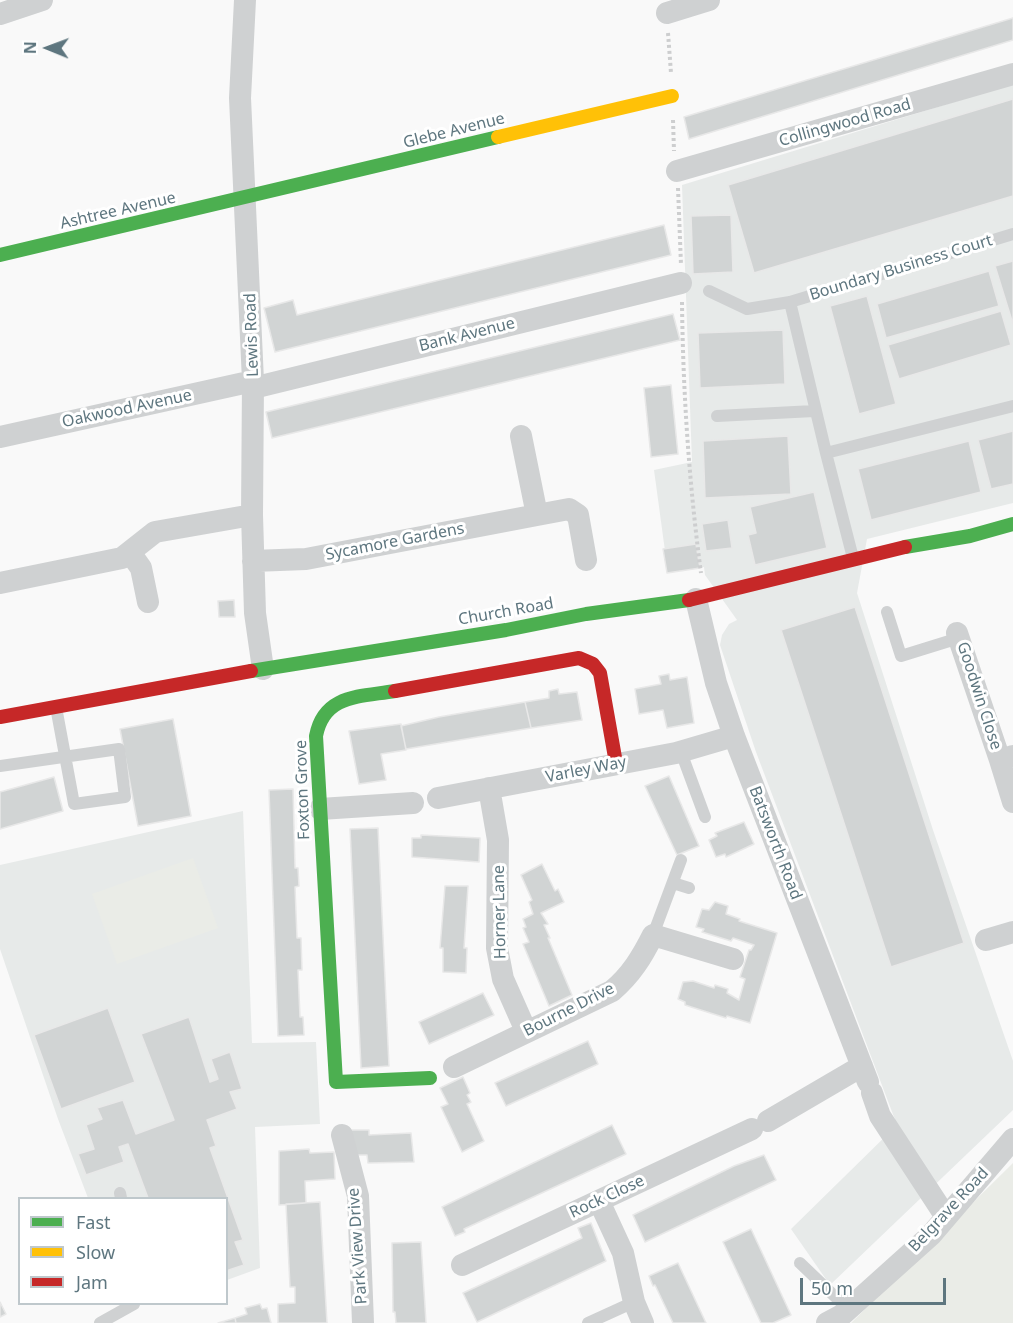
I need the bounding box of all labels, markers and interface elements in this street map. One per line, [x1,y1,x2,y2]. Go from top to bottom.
north arrow [18,18,78,78]
text: N [19,41,41,54]
street label: Collingwood Road [777,95,913,151]
street label: Glebe Avenue [401,109,507,153]
street label: Ashtree Avenue [58,188,178,234]
street label: Boundary Business Court [807,231,995,305]
street label: Lewis Road [241,293,263,377]
street label: Bank Avenue [417,314,517,356]
street label: Oakwood Avenue [60,386,194,432]
street label: Sycamore Gardens [324,519,466,565]
street label: Church Road [457,594,555,630]
street label: Goodwin Close [953,640,1005,752]
street label: Foxton Grove [292,740,314,840]
street label: Varley Way [544,753,628,787]
street label: Batsworth Road [745,784,805,902]
street label: Horner Lane [490,865,510,959]
street label: Bourne Drive [520,979,618,1041]
street label: Belgrave Road [905,1164,993,1256]
street label: Rock Close [566,1171,648,1223]
street label: Park View Drive [344,1187,372,1305]
legend [18,1197,228,1305]
text: Fast [76,1210,111,1234]
text: Slow [76,1240,115,1264]
scale bar [803,1266,948,1304]
text: Jam [76,1270,108,1294]
text: 50 m [811,1276,853,1300]

